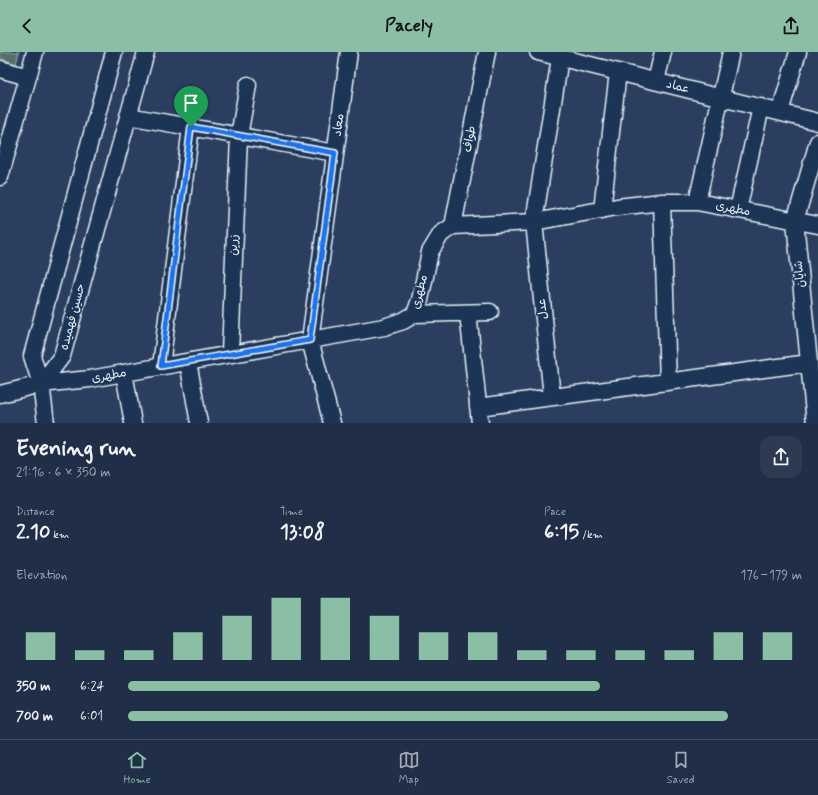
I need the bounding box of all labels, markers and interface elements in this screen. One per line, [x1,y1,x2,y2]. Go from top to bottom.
text: Pacely [385,14,433,38]
icon: back [16,15,38,37]
icon: share [780,15,802,37]
street label: عماد [665,76,691,98]
pin [174,86,208,127]
icon: arrive [180,92,202,114]
street label: معاد [329,113,349,137]
street label: طواف [460,124,480,154]
street label: مطهری [714,198,752,220]
street label: زرین [226,234,242,256]
street label: شایان [791,260,809,288]
street label: مطهری [408,273,432,311]
street label: حسین فهمیده [56,282,90,352]
street label: عدل [534,298,552,320]
street label: مطهری [90,365,128,387]
text: Evening run [16,435,136,463]
button: share [760,436,802,478]
text: 21:16 · 6 × 350 m [16,464,111,481]
text: Distance [16,505,55,519]
text: Time [280,505,303,519]
text: Pace [544,505,566,519]
text: 2.10 [16,519,50,546]
text: 13:08 [280,519,325,546]
text: 6:15 [544,519,579,546]
text: km [50,528,69,542]
text: /km [579,528,603,542]
text: Elevation [16,567,67,584]
text: 176–179 m [740,567,802,584]
text: 350 m [16,678,50,695]
text: 6:24 [80,678,104,695]
text: 700 m [16,708,53,725]
text: 6:01 [80,708,103,725]
tab: Home [123,749,151,787]
tab: Map [398,749,420,787]
tab: Saved [667,749,695,787]

